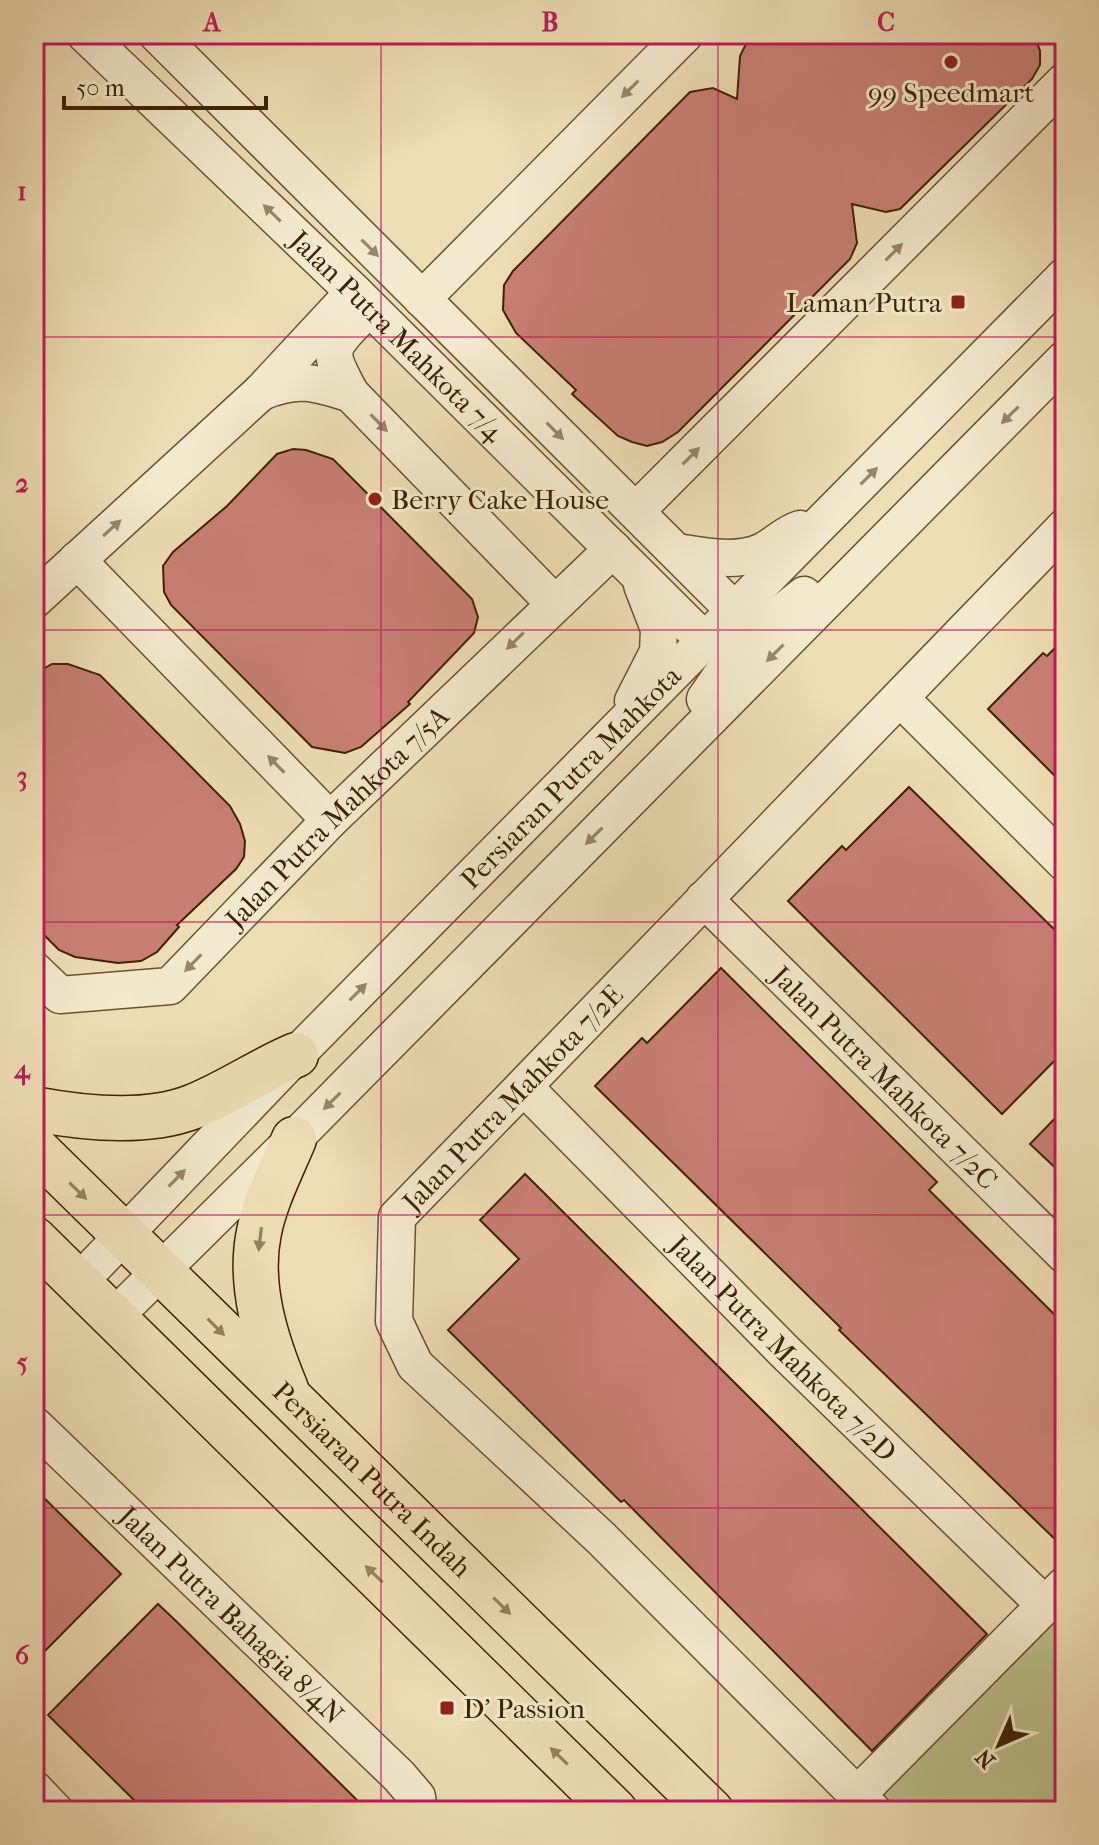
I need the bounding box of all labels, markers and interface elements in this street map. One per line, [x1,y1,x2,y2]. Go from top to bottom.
text: A [202,7,222,38]
text: B [542,7,559,38]
text: C [877,7,895,38]
marker: 99 Speedmart [942,53,960,71]
scale bar [64,60,266,110]
text: 50 m [76,74,125,102]
place label: 99 Speedmart [868,76,1034,109]
one-way arrow [621,79,640,98]
text: 1 [17,176,27,207]
one-way arrow [263,204,282,223]
street label: Jalan Putra Mahkota 7/4 [282,222,511,449]
one-way arrow [361,238,380,257]
one-way arrow [884,243,903,262]
place label: Laman Putra [786,286,943,319]
marker: Laman Putra [949,293,967,311]
one-way arrow [1001,405,1020,424]
one-way arrow [369,413,388,432]
one-way arrow [545,421,564,440]
one-way arrow [681,447,700,466]
one-way arrow [859,467,878,486]
text: 2 [15,468,29,499]
place label: Berry Cake House [391,483,609,516]
marker: Berry Cake House [366,490,384,508]
one-way arrow [102,520,121,538]
one-way arrow [506,631,525,649]
one-way arrow [766,643,785,662]
street label: Persiaran Putra Mahkota [454,658,688,896]
street label: Jalan Putra Mahkota 7/5A [217,699,456,937]
one-way arrow [267,755,286,774]
text: 3 [17,761,27,792]
one-way arrow [585,826,604,845]
one-way arrow [184,953,202,972]
street label: Jalan Putra Mahkota 7/2C [763,958,1004,1196]
street label: Jalan Putra Mahkota 7/2E [394,978,630,1220]
one-way arrow [348,983,367,1002]
text: 4 [13,1054,31,1086]
one-way arrow [323,1091,342,1110]
one-way arrow [167,1169,186,1188]
one-way arrow [68,1181,87,1200]
one-way arrow [253,1226,266,1251]
street label: Jalan Putra Mahkota 7/2D [661,1227,903,1468]
one-way arrow [206,1317,225,1336]
text: 5 [16,1347,28,1378]
street label: Persiaran Putra Indah [266,1375,479,1584]
street label: Jalan Putra Bahagia 8/4N [110,1498,351,1731]
one-way arrow [365,1565,384,1584]
one-way arrow [492,1596,511,1615]
text: 6 [15,1640,30,1671]
place label: D' Passion [463,1692,585,1725]
marker: D' Passion [438,1699,456,1717]
north arrow [959,1705,1039,1785]
text: N [970,1743,1001,1774]
one-way arrow [550,1748,569,1766]

